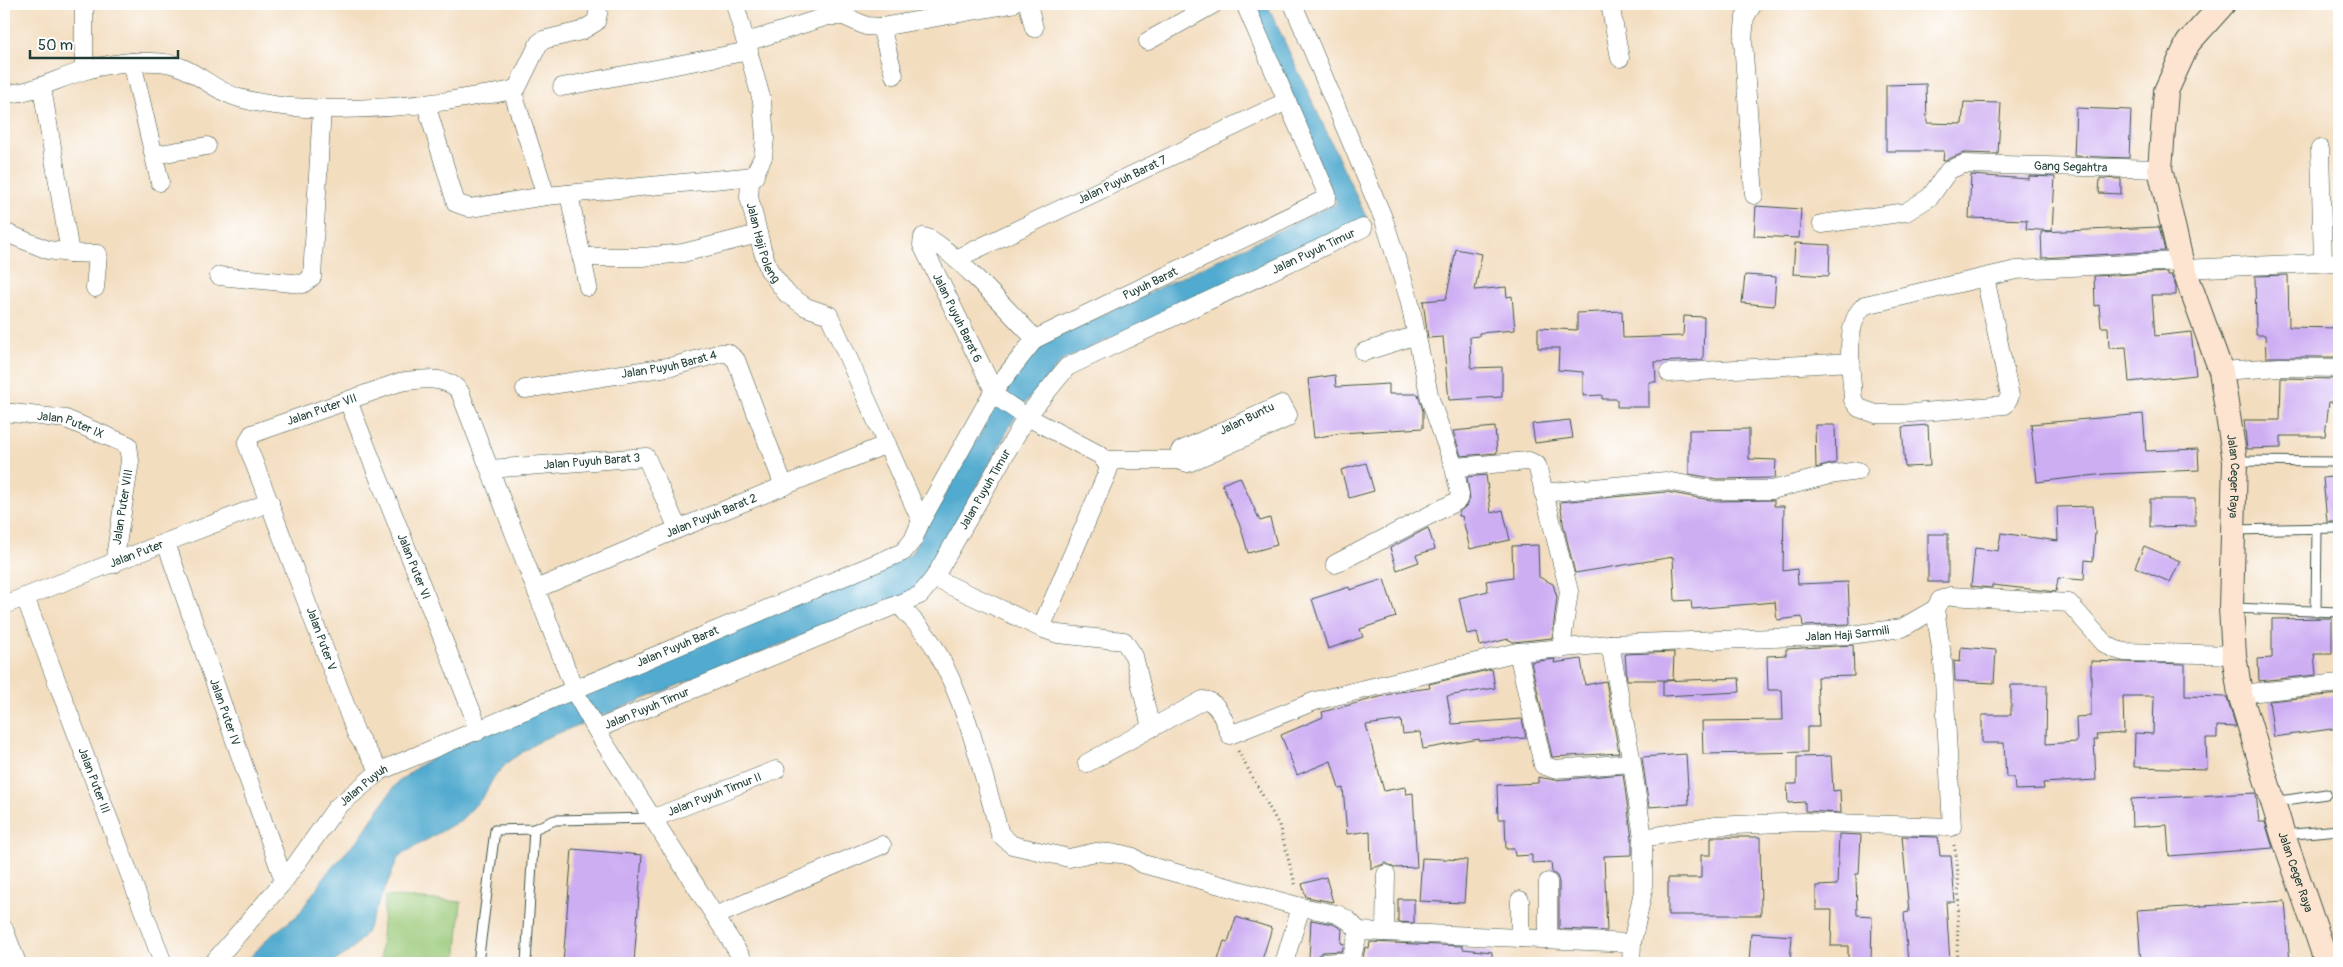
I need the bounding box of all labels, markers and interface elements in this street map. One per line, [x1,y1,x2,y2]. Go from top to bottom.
scale bar [30,28,178,60]
text: 50 m [38,36,73,55]
street label: Jalan Puyuh Barat 7 [1075,152,1169,207]
street label: Gang Segahtra [2034,158,2108,175]
street label: Jalan Haji Poleng [743,201,784,286]
street label: Jalan Puyuh Timur [1269,225,1358,277]
street label: Puyuh Barat [1120,264,1180,303]
street label: Jalan Puyuh Barat 6 [929,271,985,365]
street label: Jalan Puyuh Barat 4 [620,347,718,382]
street label: Jalan Puter VII [285,390,359,429]
street label: Jalan Buntu [1217,399,1277,439]
street label: Jalan Puter IX [36,408,106,442]
street label: Jalan Ceger Raya [2223,433,2243,519]
street label: Jalan Puyuh Timur [956,446,1014,532]
street label: Jalan Puyuh Barat 3 [543,450,641,472]
street label: Jalan Puter VIII [110,468,136,546]
street label: Jalan Puyuh Barat 2 [663,490,759,541]
street label: Jalan Puter VI [394,531,434,602]
street label: Jalan Puter [107,536,166,571]
street label: Jalan Puter V [303,605,339,673]
street label: Jalan Haji Sarmili [1805,622,1890,644]
street label: Jalan Puyuh Barat [634,623,721,670]
street label: Jalan Puter IV [206,677,244,747]
street label: Jalan Puyuh Timur [602,684,692,733]
street label: Jalan Puter III [75,745,113,815]
street label: Jalan Puyuh [336,761,390,809]
street label: Jalan Puyuh Timur II [665,769,764,819]
street label: Jalan Ceger Raya [2275,830,2317,915]

